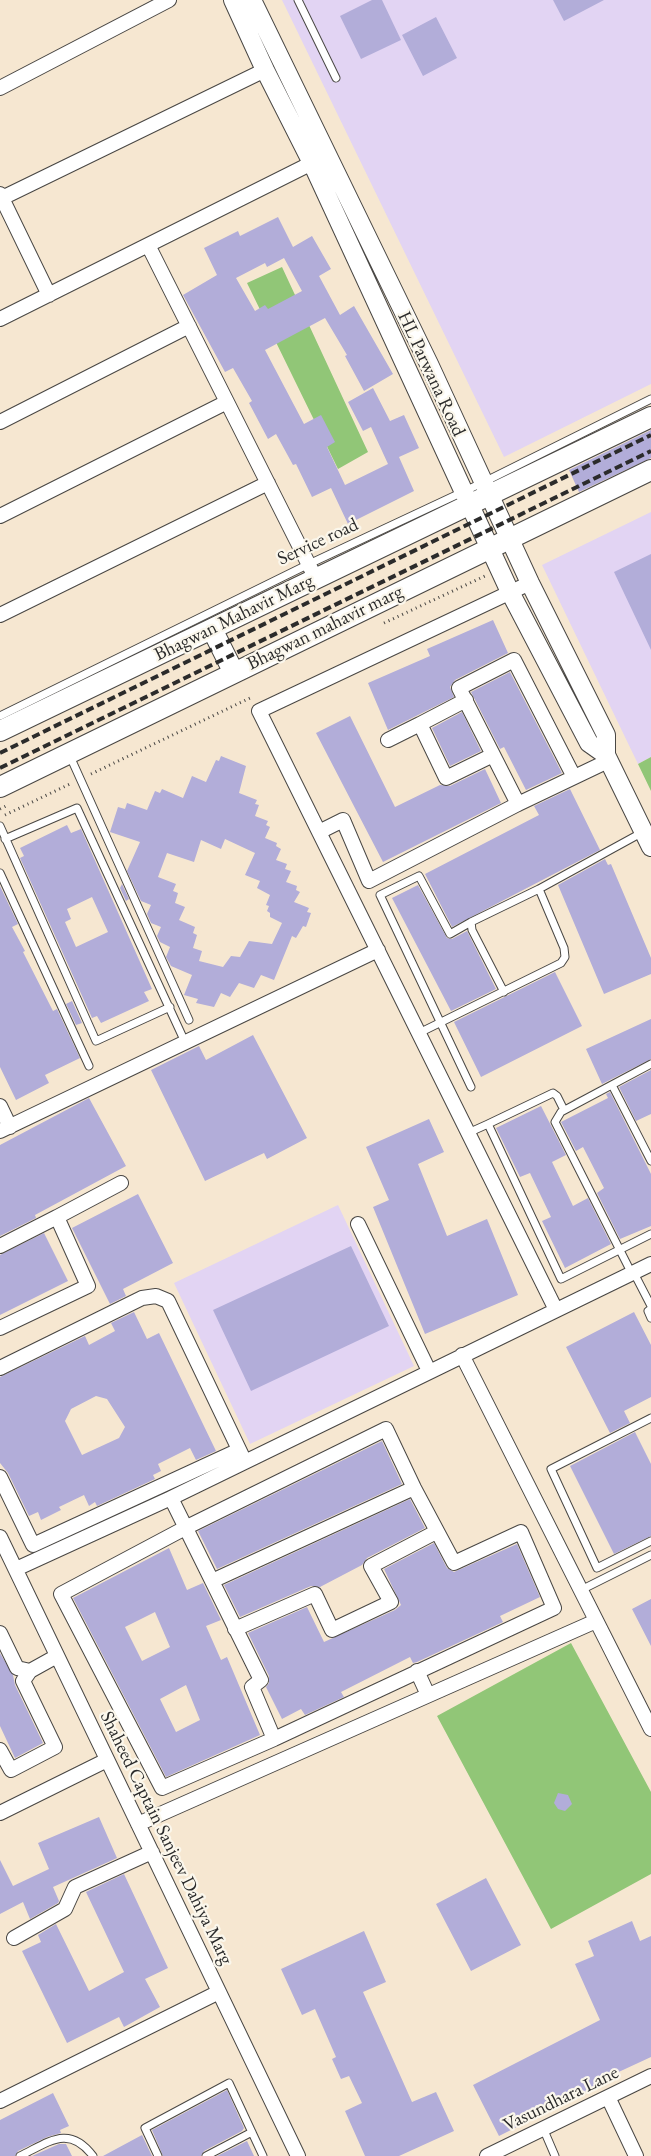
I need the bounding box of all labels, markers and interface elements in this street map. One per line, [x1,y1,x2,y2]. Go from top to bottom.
street label: HL Parwana Road [392,308,470,440]
street label: Service road [274,513,362,571]
street label: Bhagwan Mahavir Marg [151,570,317,666]
street label: Bhagwan mahavir marg [243,580,407,676]
street label: Shaheed Captain Sanjeev Dahiya Marg [95,1708,237,1968]
street label: Vasundhara Lane [500,2061,622,2137]

